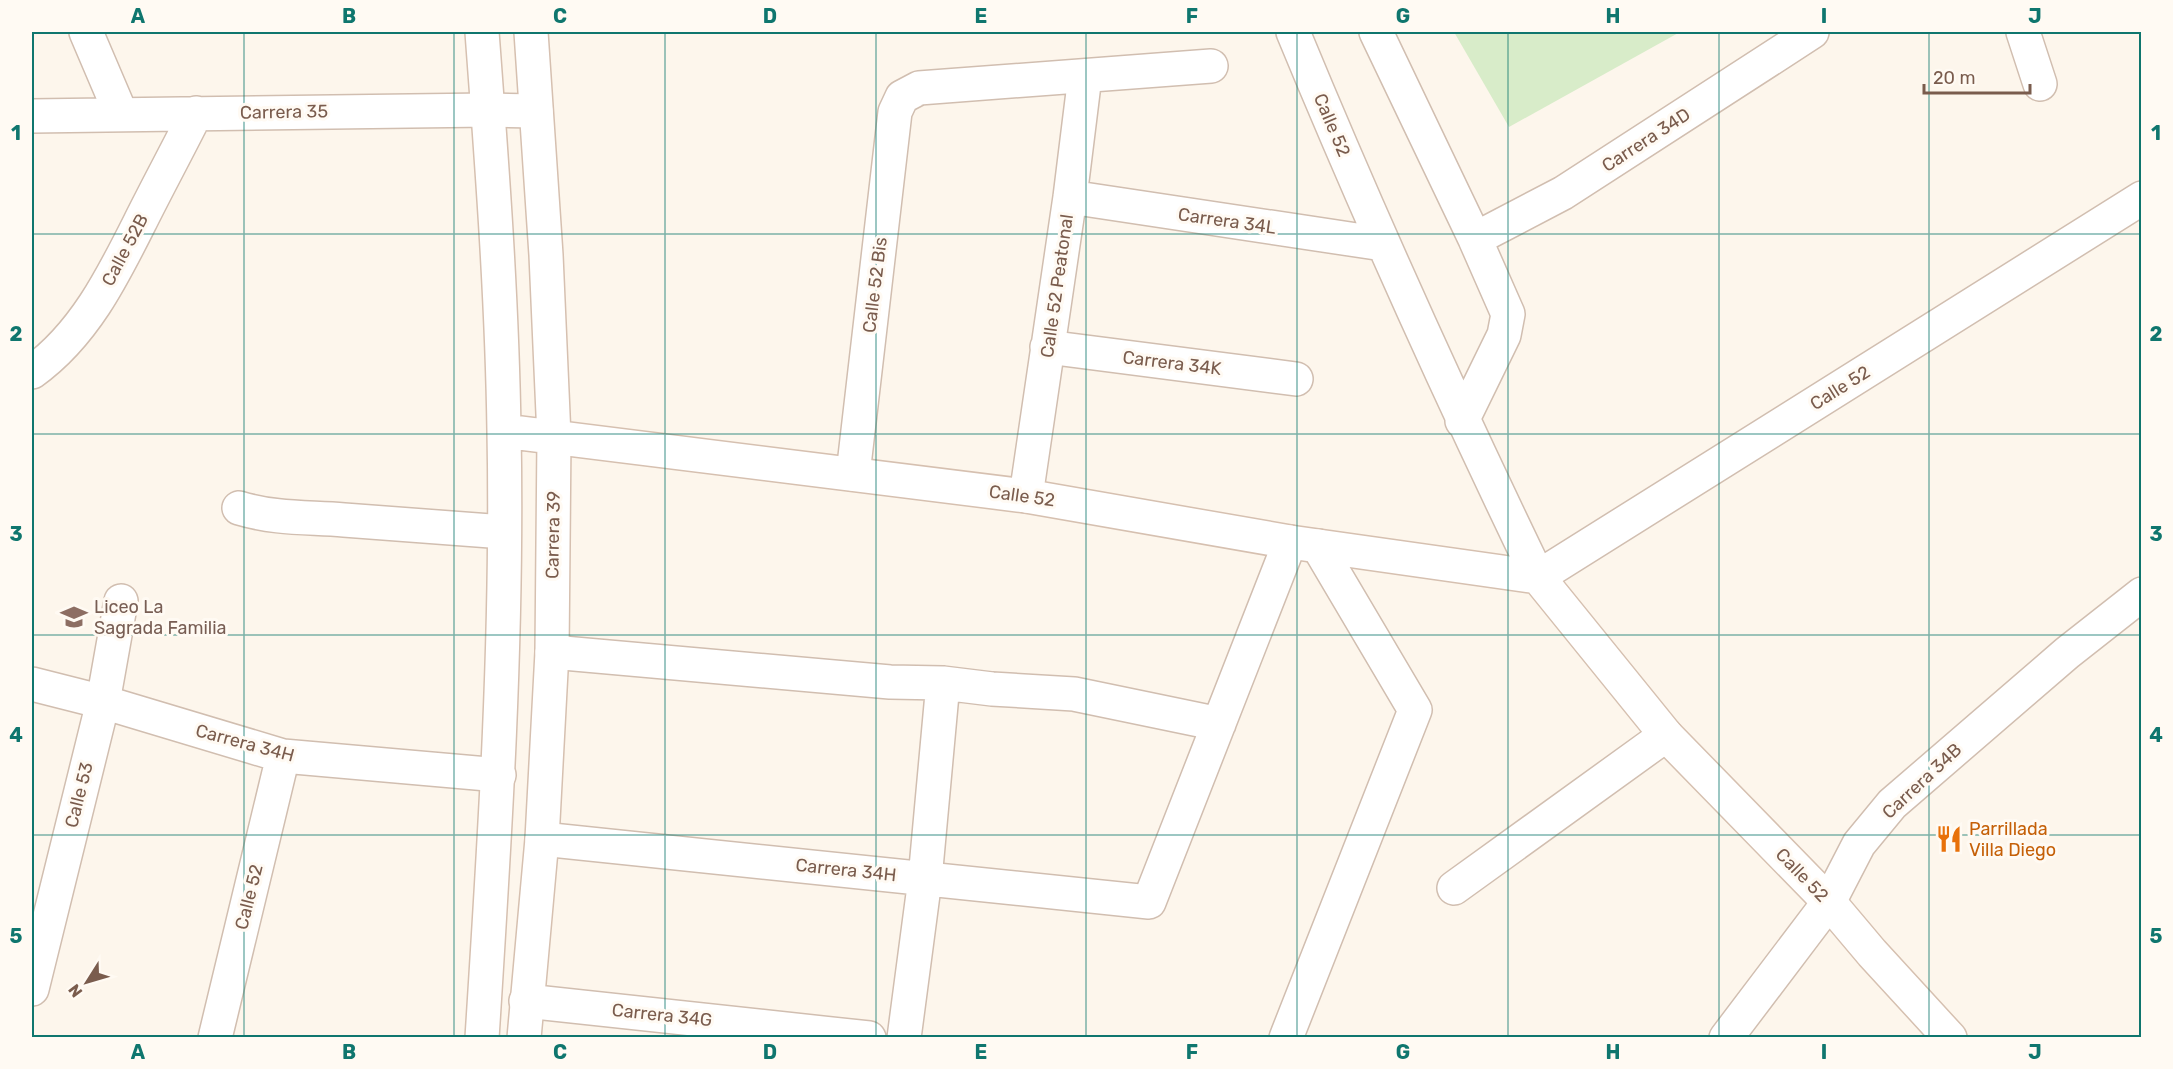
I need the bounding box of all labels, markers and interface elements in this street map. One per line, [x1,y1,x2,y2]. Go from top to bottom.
text: A [131,4,146,28]
text: B [342,4,356,28]
text: C [553,4,567,28]
text: D [763,4,777,28]
text: E [975,4,987,28]
text: F [1186,4,1198,28]
text: G [1396,4,1410,28]
text: H [1606,4,1620,28]
text: I [1821,4,1827,28]
text: J [2028,4,2042,28]
scale bar [1924,57,2030,95]
text: 20 m [1933,67,1975,89]
street label: Calle 52 [1309,90,1355,160]
street label: Carrera 35 [240,100,328,124]
street label: Carrera 34D [1598,103,1694,177]
text: 1 [11,121,21,145]
text: 1 [2151,121,2161,145]
street label: Carrera 34L [1177,203,1277,239]
street label: Calle 52B [97,210,153,290]
street label: Calle 52 Peatonal [1036,213,1078,359]
street label: Calle 52 Bis [858,236,892,334]
text: 2 [10,322,23,346]
text: 2 [2150,322,2163,346]
street label: Carrera 34K [1121,346,1223,380]
street label: Calle 52 [1806,361,1874,415]
street label: Calle 52 [988,480,1056,512]
street label: Carrera 39 [541,491,565,579]
text: 3 [9,522,23,546]
text: 3 [2149,522,2163,546]
place label: Liceo La Sagrada Familia [94,596,227,639]
school or university icon: Liceo La Sagrada Familia [59,602,89,632]
street label: Carrera 34H [193,719,297,767]
text: 4 [9,723,23,747]
text: 4 [2149,723,2163,747]
street label: Carrera 34B [1878,739,1966,823]
street label: Calle 53 [60,760,98,830]
place label: Parrillada Villa Diego [1969,818,2056,861]
restaurant icon: Parrillada Villa Diego [1934,824,1964,854]
street label: Calle 52 [1771,843,1833,907]
street label: Carrera 34H [794,854,898,886]
street label: Calle 52 [230,862,268,932]
text: 5 [10,924,23,948]
text: 5 [2150,924,2163,948]
north arrow [57,952,117,1012]
text: N [64,980,86,1001]
street label: Carrera 34G [611,999,713,1031]
text: A [131,1040,146,1064]
text: B [342,1040,356,1064]
text: C [553,1040,567,1064]
text: D [763,1040,777,1064]
text: E [975,1040,987,1064]
text: F [1186,1040,1198,1064]
text: G [1396,1040,1410,1064]
text: H [1606,1040,1620,1064]
text: I [1821,1040,1827,1064]
text: J [2028,1040,2042,1064]

